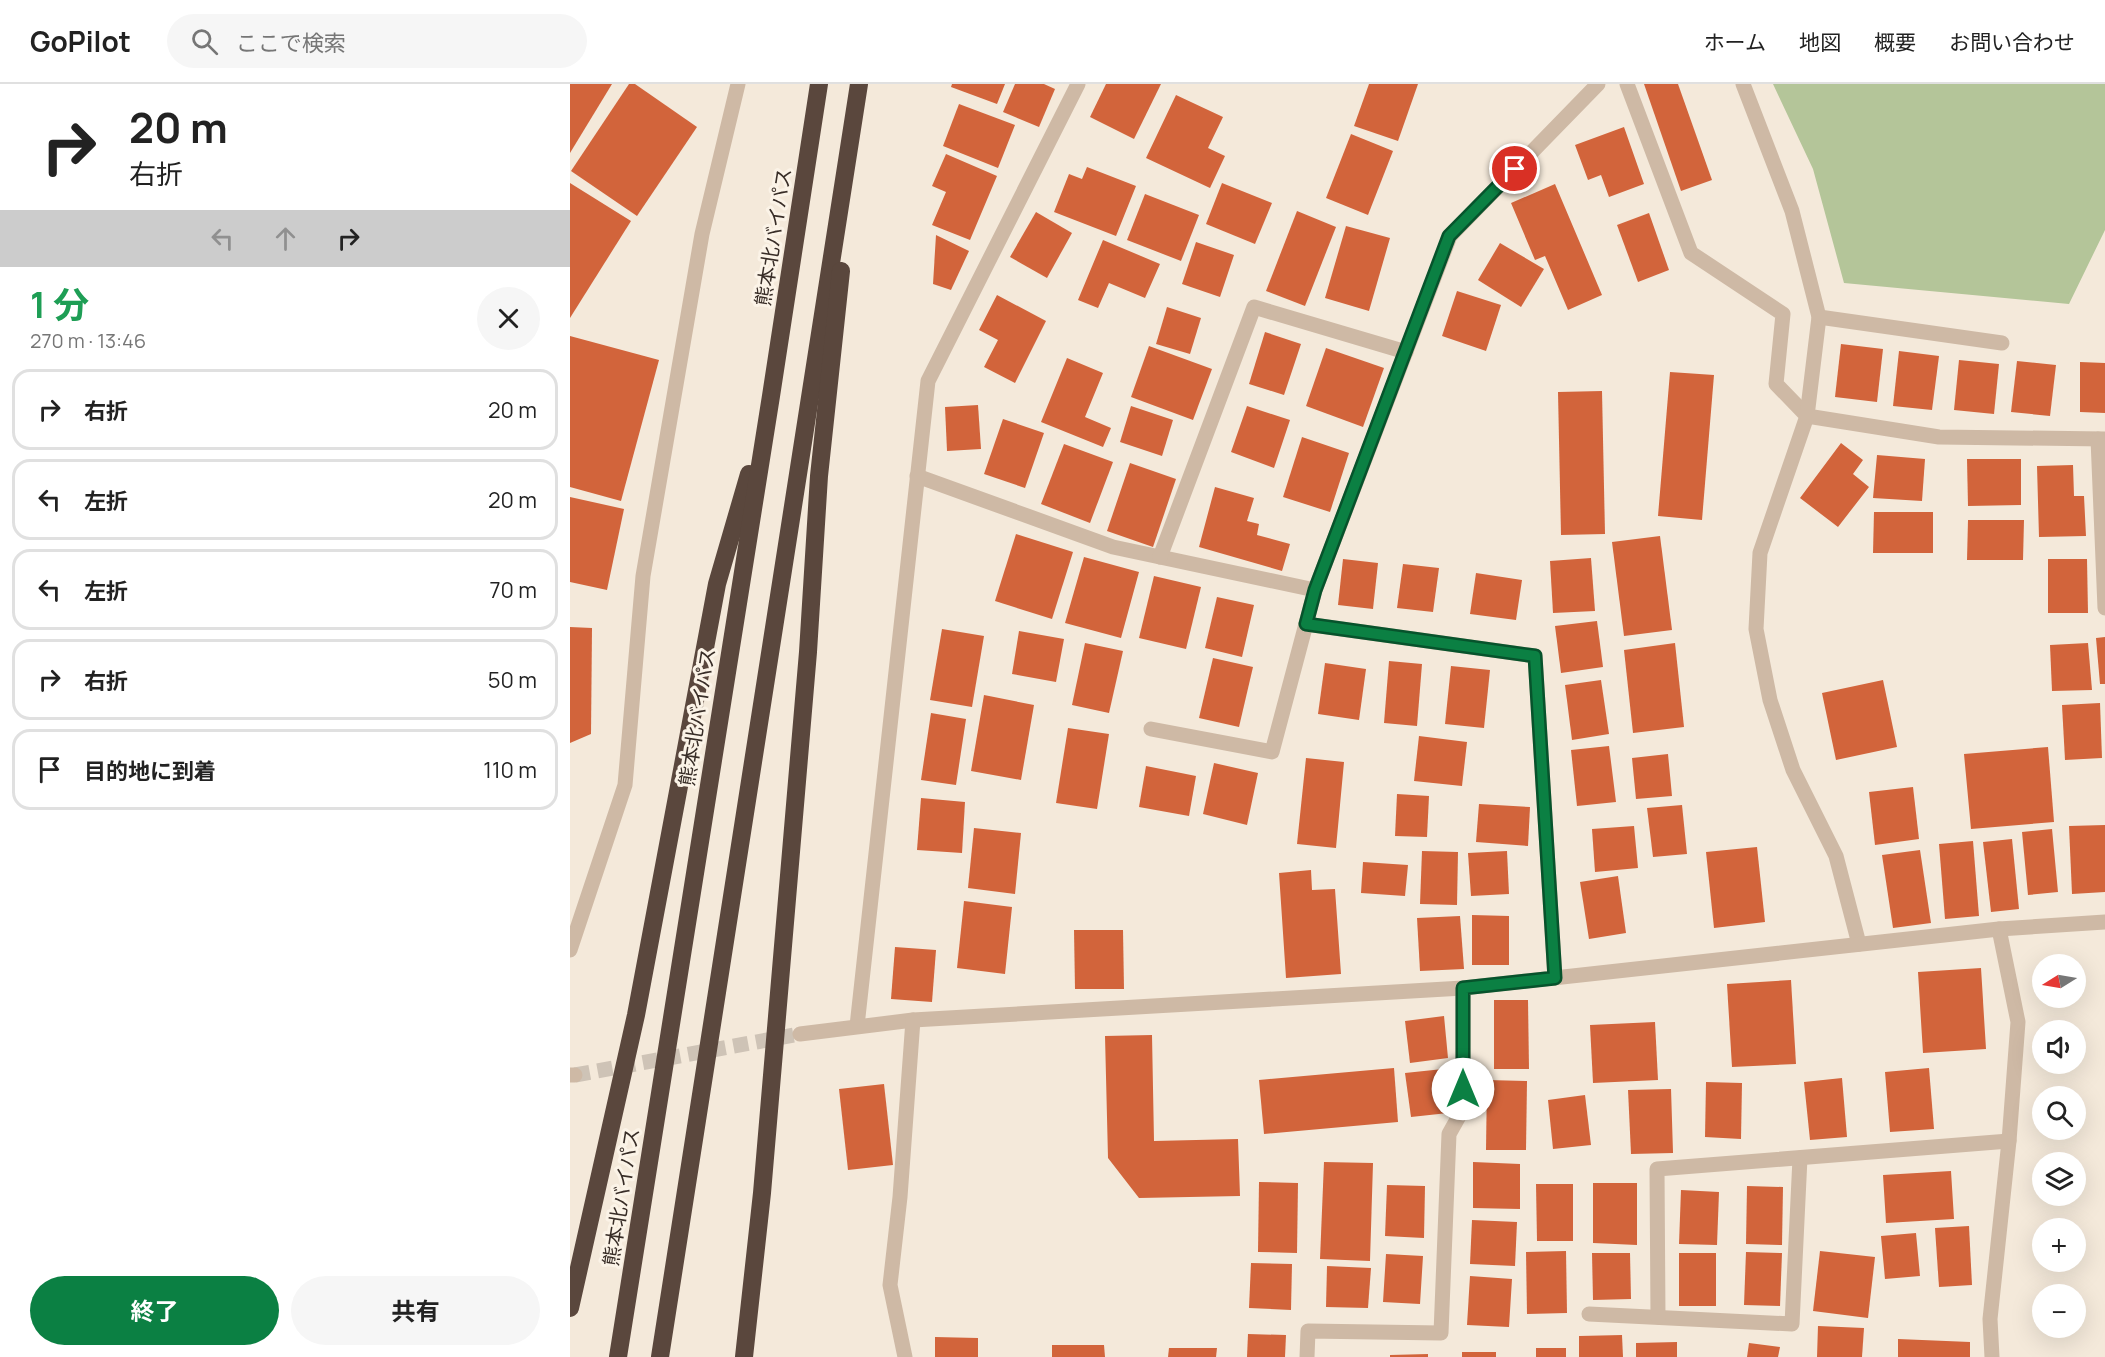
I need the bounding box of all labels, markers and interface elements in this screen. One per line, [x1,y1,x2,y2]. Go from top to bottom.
search box [167,14,587,68]
text: GoPilot [30,22,131,60]
icon: search [188,25,221,58]
text: ここで検索 [236,28,346,58]
text: ホーム [1704,28,1766,56]
text: 地図 [1799,28,1841,56]
text: 概要 [1874,28,1916,56]
text: お問い合わせ [1949,28,2075,56]
text: 20 m [129,98,228,156]
icon: right [30,108,108,186]
pin [1489,143,1540,194]
icon: arrive [1498,152,1531,185]
text: 右折 [129,155,183,192]
street label: 熊本北バイパス [749,166,797,308]
icon: left [206,222,239,255]
icon: ahead [269,222,302,255]
icon: right [332,222,365,255]
text: 1 分 [30,280,89,329]
button: close [477,287,540,350]
text: 270 m · 13:46 [30,327,146,354]
icon: right [33,393,66,426]
text: 20 m [488,395,537,425]
text: 右折 [84,396,128,426]
icon: left [33,483,66,516]
text: 20 m [488,485,537,515]
text: 左折 [84,486,128,516]
icon: left [33,573,66,606]
text: 70 m [489,575,537,605]
text: 左折 [84,576,128,606]
street label: 熊本北バイパス [673,646,721,788]
icon: right [33,663,66,696]
text: 50 m [488,665,537,695]
text: 右折 [84,666,128,696]
icon: arrive [33,753,66,786]
text: 110 m [483,755,537,785]
text: 目的地に到着 [84,756,216,786]
north arrow [2032,954,2086,1008]
map controls [2032,954,2086,1338]
button: sound [2032,1020,2086,1074]
position arrow [1431,1057,1495,1121]
button: search [2032,1086,2086,1140]
street label: 熊本北バイパス [597,1126,645,1268]
button: layers [2032,1152,2086,1206]
button: + [2032,1218,2086,1272]
button: 終了 [30,1276,279,1345]
button: 共有 [291,1276,540,1345]
button: − [2032,1284,2086,1338]

